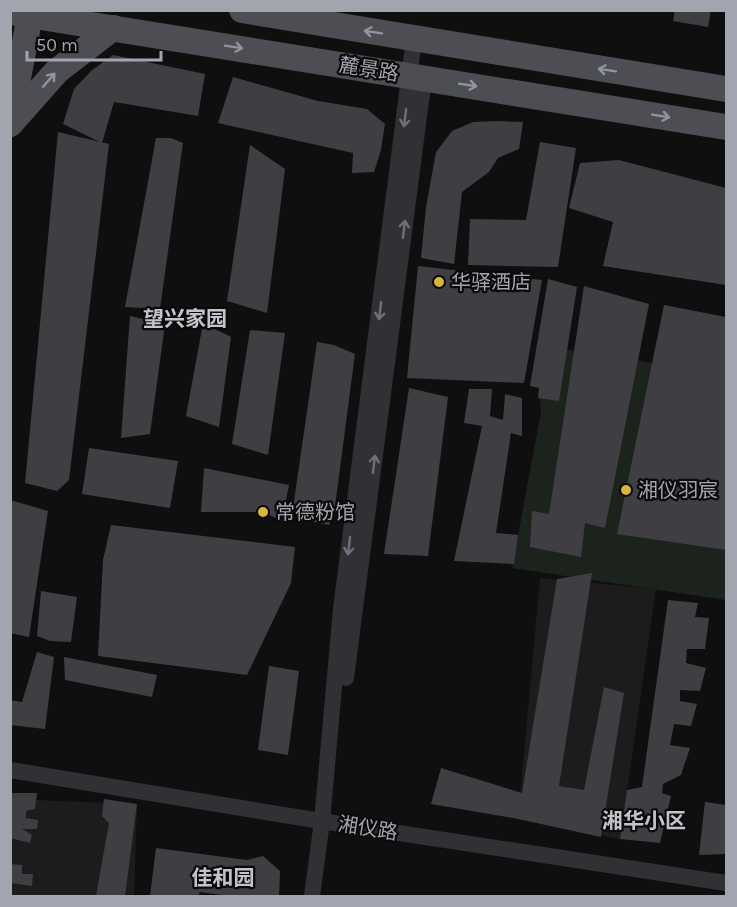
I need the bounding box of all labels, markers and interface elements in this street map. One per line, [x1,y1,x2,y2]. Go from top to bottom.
scale bar [27,24,160,62]
one-way arrow [363,26,383,37]
text: 50 m [36,34,78,56]
one-way arrow [224,42,244,53]
street label: 麓景路 [337,53,400,86]
one-way arrow [597,64,617,75]
one-way arrow [42,73,56,88]
one-way arrow [458,80,478,91]
one-way arrow [399,107,410,127]
one-way arrow [650,111,670,122]
one-way arrow [399,219,410,239]
place label: 华驿酒店 [451,271,531,294]
marker: 华驿酒店 [432,275,446,289]
one-way arrow [374,300,385,320]
district label: 望兴家园 [143,307,227,331]
one-way arrow [368,454,379,474]
place label: 湘仪羽宸 [638,479,718,502]
marker: 湘仪羽宸 [619,483,633,497]
place label: 常德粉馆 [275,501,355,524]
marker: 常德粉馆 [256,505,270,519]
one-way arrow [344,536,355,555]
district label: 湘华小区 [602,809,686,833]
street label: 湘仪路 [336,812,399,845]
district label: 佳和园 [192,866,255,890]

